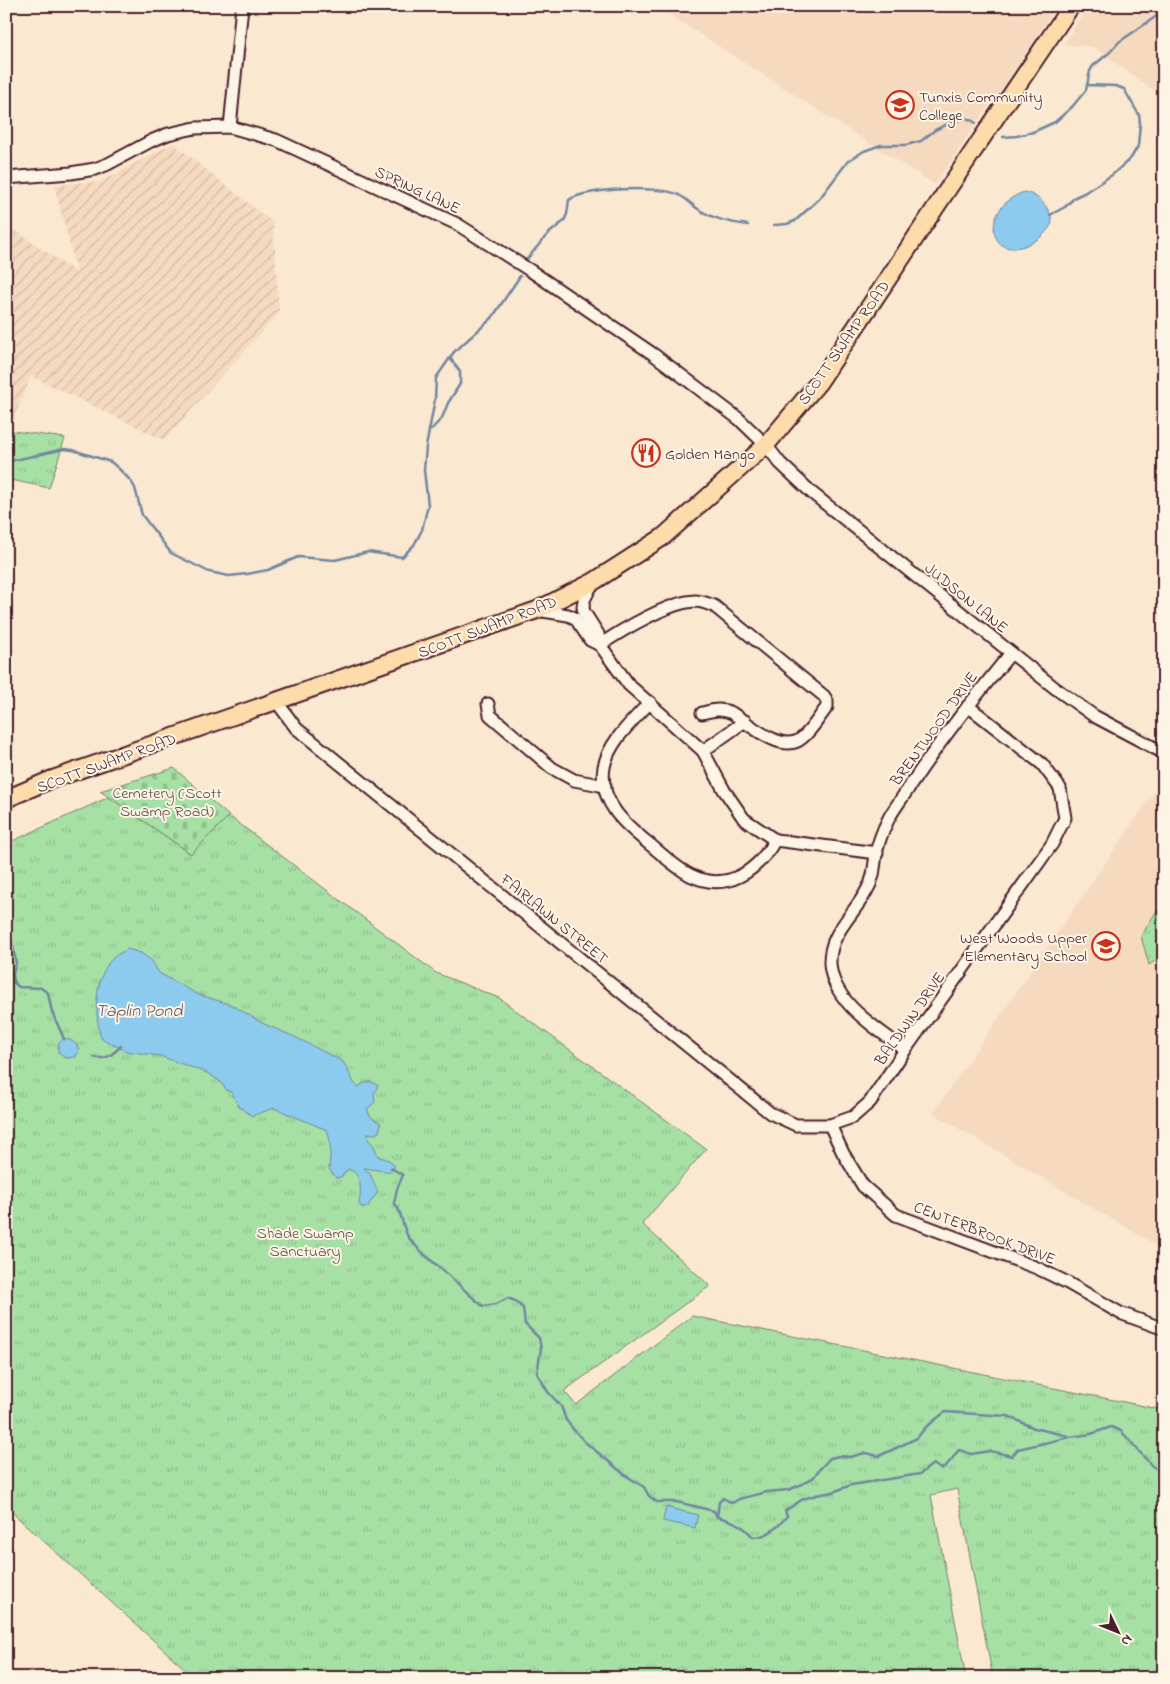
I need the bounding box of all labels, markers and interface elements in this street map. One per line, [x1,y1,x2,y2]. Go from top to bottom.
place label: Tunxis Community College [919,86,1043,128]
school or university icon: Tunxis Community College [885,90,915,120]
street label: SPRING LANE [370,160,464,221]
street label: SCOTT SWAMP ROAD [793,276,897,410]
restaurant icon: Golden Mango [631,438,661,468]
place label: Golden Mango [665,443,755,467]
street label: JUDSON LANE [919,557,1013,640]
street label: SCOTT SWAMP ROAD [415,590,561,665]
street label: BRENTWOOD DRIVE [884,667,985,792]
street label: SCOTT SWAMP ROAD [33,727,180,800]
park label: Cemetery (Scott Swamp Road) [112,782,222,824]
street label: FAIRLAWN STREET [494,868,613,971]
place label: West Woods Upper Elementary School [960,927,1087,969]
school or university icon: West Woods Upper Elementary School [1091,931,1121,961]
street label: BALDWIN DRIVE [869,967,952,1072]
water label: Taplin Pond [96,999,183,1025]
street label: CENTERBROOK DRIVE [910,1196,1059,1272]
park label: Shade Swamp Sanctuary [256,1222,354,1264]
north arrow [1092,1606,1142,1656]
text: N [1116,1629,1137,1650]

